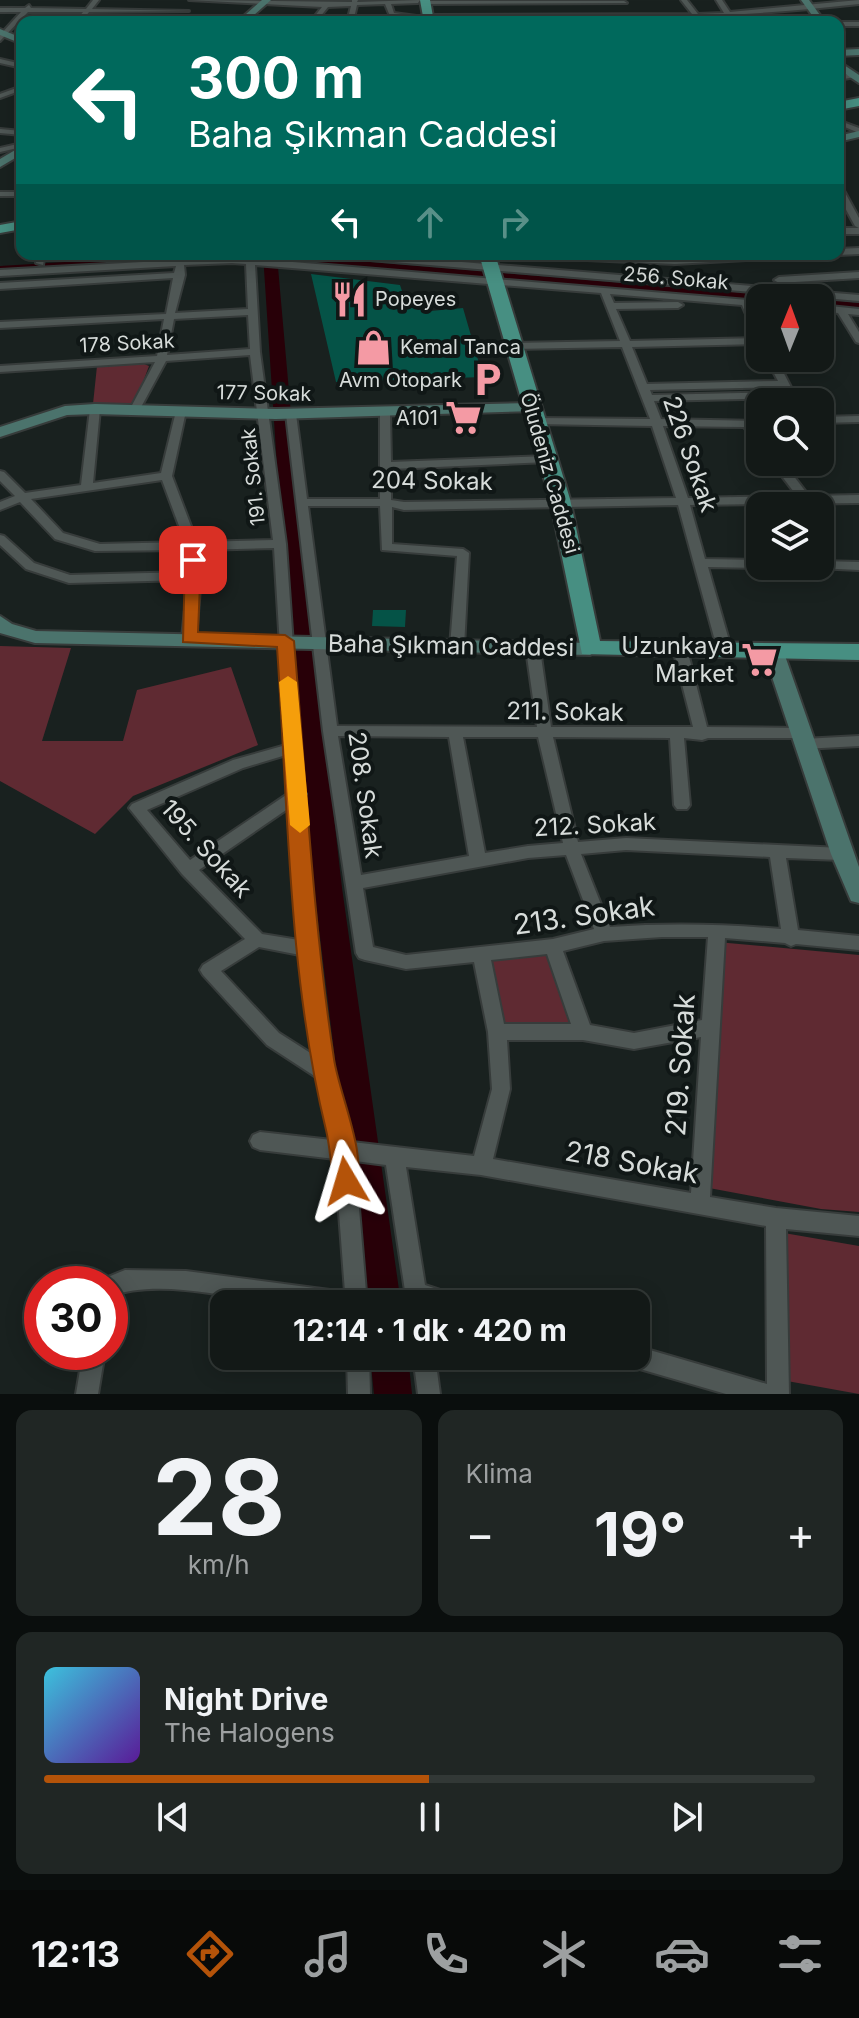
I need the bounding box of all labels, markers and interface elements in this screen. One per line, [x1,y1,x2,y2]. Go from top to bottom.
text: 300 m [188,44,364,112]
icon: left [56,48,160,152]
text: Baha Şıkman Caddesi [188,112,557,156]
icon: left [324,200,368,244]
icon: ahead [408,200,452,244]
icon: right [492,200,536,244]
street label: 256. Sokak [622,261,730,295]
restaurant icon: Popeyes [330,280,368,318]
north arrow [746,284,834,372]
map controls [746,284,834,580]
place label: Popeyes [375,287,456,311]
shop icon: Kemal Tanca [355,328,393,366]
street label: 178 Sokak [79,329,175,357]
place label: Kemal Tanca [400,335,521,359]
parking icon: Avm Otopark [469,361,507,399]
place label: Avm Otopark [339,368,462,392]
street label: 177 Sokak [216,380,312,406]
button: search [746,388,834,476]
street label: Öludeniz Caddesi [516,390,584,556]
street label: 226 Sokak [657,392,724,516]
supermarket icon: A101 [445,399,483,437]
place label: A101 [396,406,438,430]
street label: 191. Sokak [236,427,270,527]
street label: 204 Sokak [371,465,493,496]
button: layers [746,492,834,580]
pin [159,526,227,594]
icon: arrive [171,538,215,582]
street label: Baha Şıkman Caddesi [328,629,574,662]
place label: Uzunkaya Market [621,631,734,688]
supermarket icon: Uzunkaya Market [741,641,779,679]
street label: 211. Sokak [506,696,624,727]
street label: 208. Sokak [342,730,389,860]
street label: 195. Sokak [155,794,258,904]
street label: 212. Sokak [533,807,657,842]
street label: 213. Sokak [511,888,657,942]
street label: 219. Sokak [658,993,702,1137]
street label: 218 Sokak [563,1134,701,1190]
position arrow [304,1139,388,1223]
speed limit sign: 30 [24,1266,128,1370]
text: 12:14 · 1 dk · 420 m [293,1312,567,1348]
text: 28 [152,1434,285,1560]
text: Klima [466,1458,533,1489]
text: 19° [594,1498,686,1570]
text: − [466,1507,495,1561]
text: + [786,1507,815,1561]
text: km/h [188,1549,250,1580]
text: Night Drive [164,1681,328,1717]
text: The Halogens [164,1717,335,1748]
icon: previous [151,1795,195,1839]
icon: pause [408,1795,452,1839]
icon: next [665,1795,709,1839]
icon: directions [182,1926,238,1982]
icon: music [300,1926,356,1982]
icon: phone [418,1926,474,1982]
icon: climate [536,1926,592,1982]
icon: car [654,1926,710,1982]
icon: filters [772,1926,828,1982]
text: 12:13 [31,1932,120,1976]

